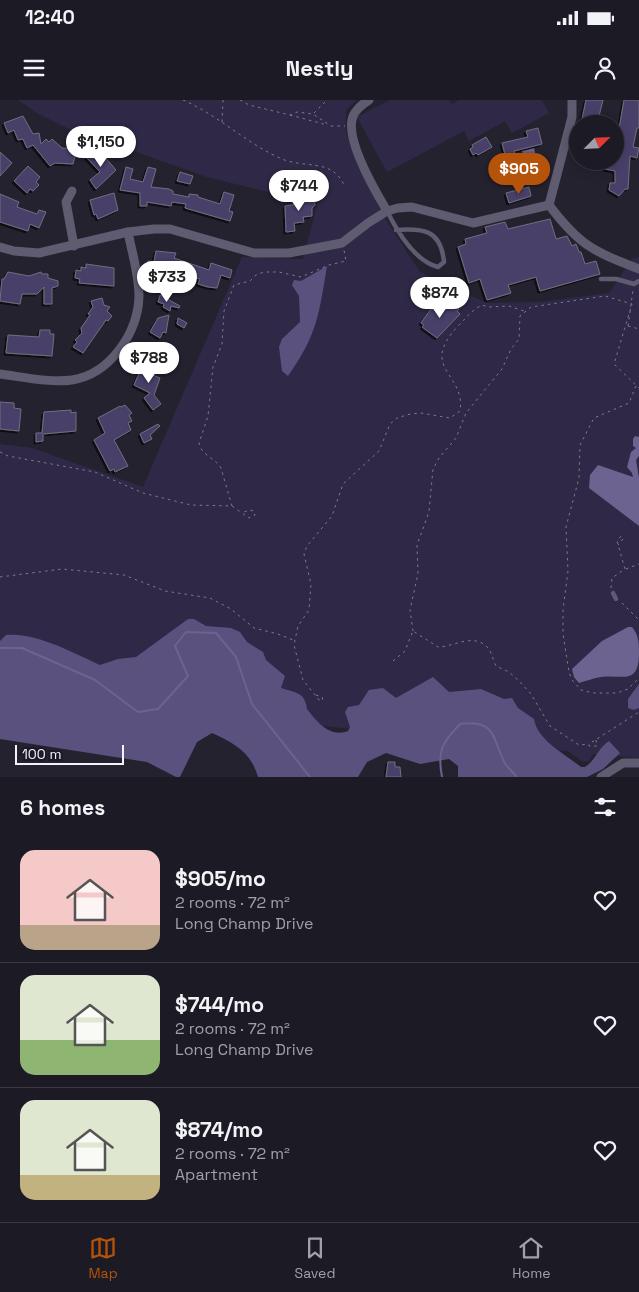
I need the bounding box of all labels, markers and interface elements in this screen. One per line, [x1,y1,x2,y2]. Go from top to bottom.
text: 12:40 [25,5,75,30]
icon: menu [20,54,48,82]
text: Nestly [285,54,354,82]
icon: person [591,54,619,82]
north arrow [569,115,624,170]
map controls [569,115,624,170]
pin: $1,150 [60,126,142,168]
text: $1,150 [77,131,125,152]
pin: $905 [489,152,549,195]
text: $905 [499,158,539,179]
pin: $744 [269,170,329,212]
text: $744 [280,175,318,196]
pin: $733 [137,260,197,303]
text: $733 [148,266,186,287]
pin: $874 [410,276,470,319]
text: $874 [421,282,459,303]
pin: $788 [119,342,179,384]
text: $788 [130,347,168,368]
scale bar [15,742,124,765]
text: 100 m [22,745,61,763]
icon: filters [591,793,619,821]
text: 6 homes [20,794,105,821]
text: $905/mo [175,865,266,892]
icon: home [60,870,120,930]
icon: heart [591,886,619,914]
text: 2 rooms · 72 m² [175,892,290,913]
text: Long Champ Drive [175,913,314,934]
text: $744/mo [175,991,264,1018]
icon: home [60,995,120,1055]
icon: heart [591,1011,619,1039]
text: 2 rooms · 72 m² [175,1018,290,1039]
text: Long Champ Drive [175,1039,314,1060]
text: $874/mo [175,1116,263,1143]
icon: home [60,1120,120,1180]
icon: heart [591,1136,619,1164]
text: 2 rooms · 72 m² [175,1143,290,1164]
text: Apartment [175,1164,258,1185]
tab: Map [88,1234,118,1282]
tab: Saved [295,1234,335,1282]
tab: Home [512,1234,551,1282]

